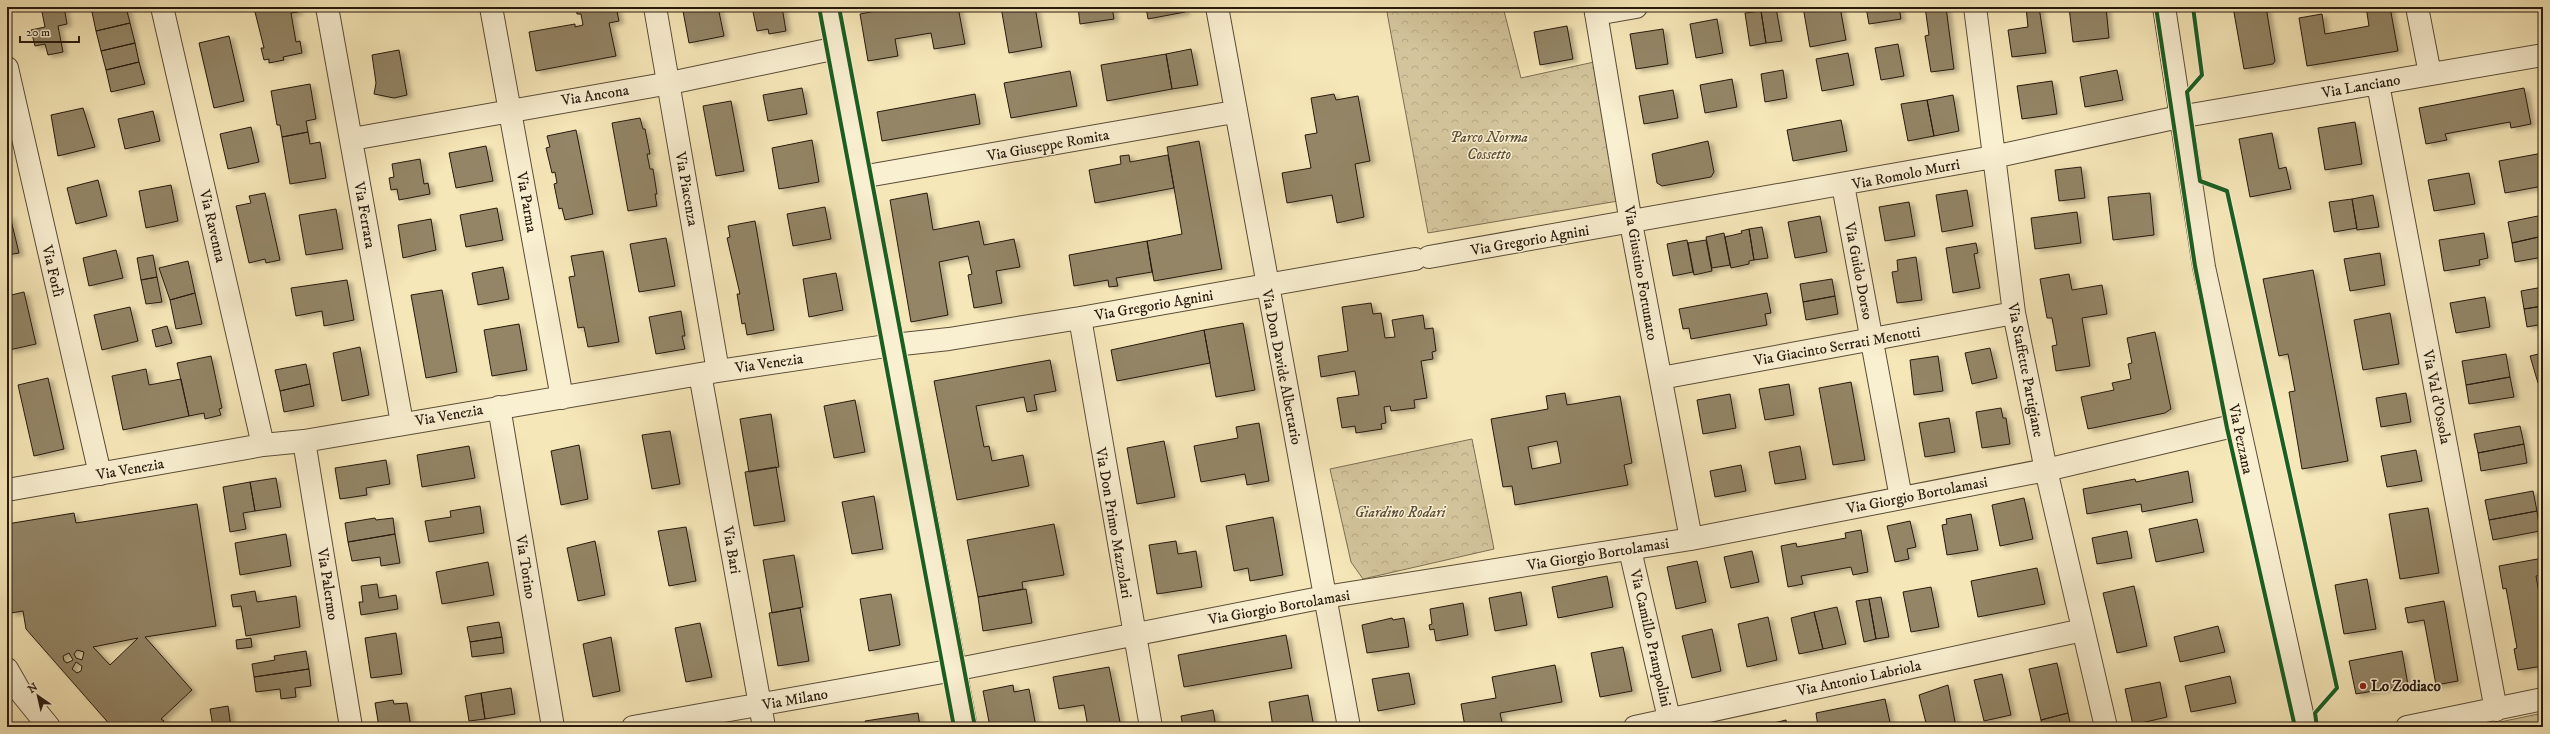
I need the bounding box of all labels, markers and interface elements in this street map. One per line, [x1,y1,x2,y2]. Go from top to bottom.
scale bar [20,18,79,44]
text: 20 m [26,25,50,40]
street label: Via Lanciano [2319,70,2402,103]
street label: Via Ancona [559,81,631,110]
street label: Via Giuseppe Romita [985,125,1111,166]
park label: Parco Norma Cossetto [1450,128,1528,164]
street label: Via Piacenza [670,149,702,228]
street label: Via Romolo Murri [1850,155,1962,194]
street label: Via Parma [512,169,541,234]
street label: Via Ferrara [349,179,380,251]
street label: Via Ravenna [195,187,230,265]
street label: Via Giustino Fortunato [1619,203,1662,342]
street label: Via Guido Dorso [1840,220,1877,321]
street label: Via Gregorio Agnini [1468,221,1591,260]
street label: Via Forlì [37,242,68,299]
street label: Via Gregorio Agnini [1092,286,1215,325]
street label: Via Don Davide Albertario [1257,287,1306,446]
street label: Via Staffette Partigiane [2003,300,2048,439]
street label: Via Giacinto Serrati Menotti [1751,322,1922,371]
street label: Via Val d'Ossola [2418,347,2455,446]
street label: Via Venezia [733,349,805,378]
street label: Via Venezia [413,400,485,431]
street label: Via Pezzana [2224,401,2257,476]
street label: Via Don Primo Mazzolari [1091,445,1136,600]
street label: Via Venezia [94,454,166,485]
street label: Via Giorgio Bortolamasi [1844,472,1989,519]
park label: Giardino Rodari [1354,503,1447,522]
street label: Via Bari [718,524,745,576]
street label: Via Torino [511,533,540,600]
street label: Via Giorgio Bortolamasi [1525,534,1671,575]
street label: Via Palermo [312,546,343,621]
street label: Via Camillo Prampolini [1625,567,1676,709]
street label: Via Giorgio Bortolamasi [1206,586,1352,629]
street label: Via Antonio Labriola [1794,656,1923,701]
north arrow [18,676,58,716]
place label: Lo Zodiaco [2371,677,2441,696]
text: N [25,680,41,697]
marker: Lo Zodiaco [2358,681,2368,691]
street label: Via Milano [760,684,829,715]

